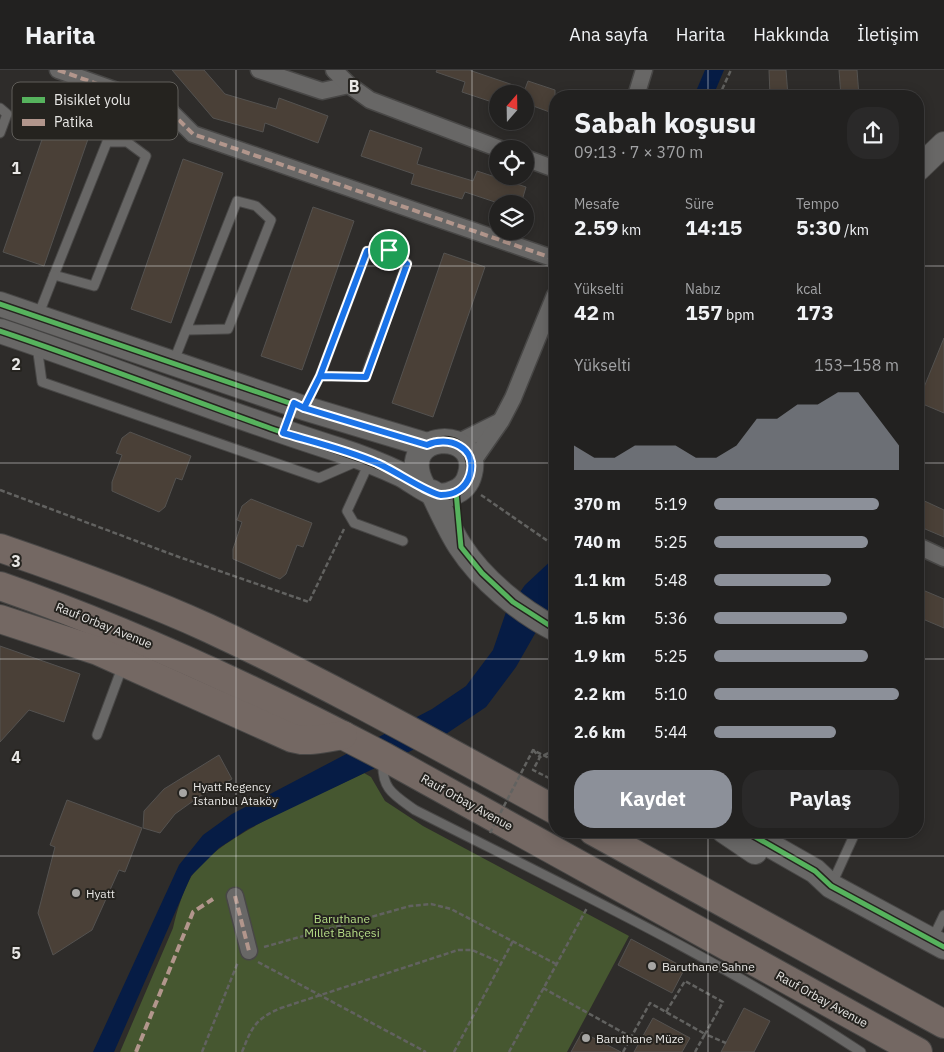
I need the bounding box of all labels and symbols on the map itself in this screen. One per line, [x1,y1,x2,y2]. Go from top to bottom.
text: B [349,76,360,96]
legend [12,82,178,140]
north arrow [489,85,534,130]
text: Bisiklet yolu [54,91,131,109]
text: Patika [54,113,94,131]
text: 1 [11,158,21,178]
pin [368,229,410,271]
text: 2 [11,354,21,374]
text: 3 [11,551,21,571]
street label: Rauf Orbay Avenue [54,599,155,651]
text: 4 [11,747,21,767]
street label: Rauf Orbay Avenue [418,771,516,834]
place label: Hyatt Regency Istanbul Ataköy [193,779,278,808]
marker: Hyatt Regency Istanbul Ataköy [177,787,189,799]
place label: Hyatt [86,886,115,901]
marker: Hyatt [70,887,82,899]
park label: Baruthane Millet Bahçesi [304,911,380,940]
text: 5 [11,943,21,963]
place label: Baruthane Sahne [662,959,755,974]
marker: Baruthane Sahne [646,960,658,972]
street label: Rauf Orbay Avenue [773,968,871,1031]
place label: Baruthane Müze [596,1031,684,1046]
marker: Baruthane Müze [580,1032,592,1044]

